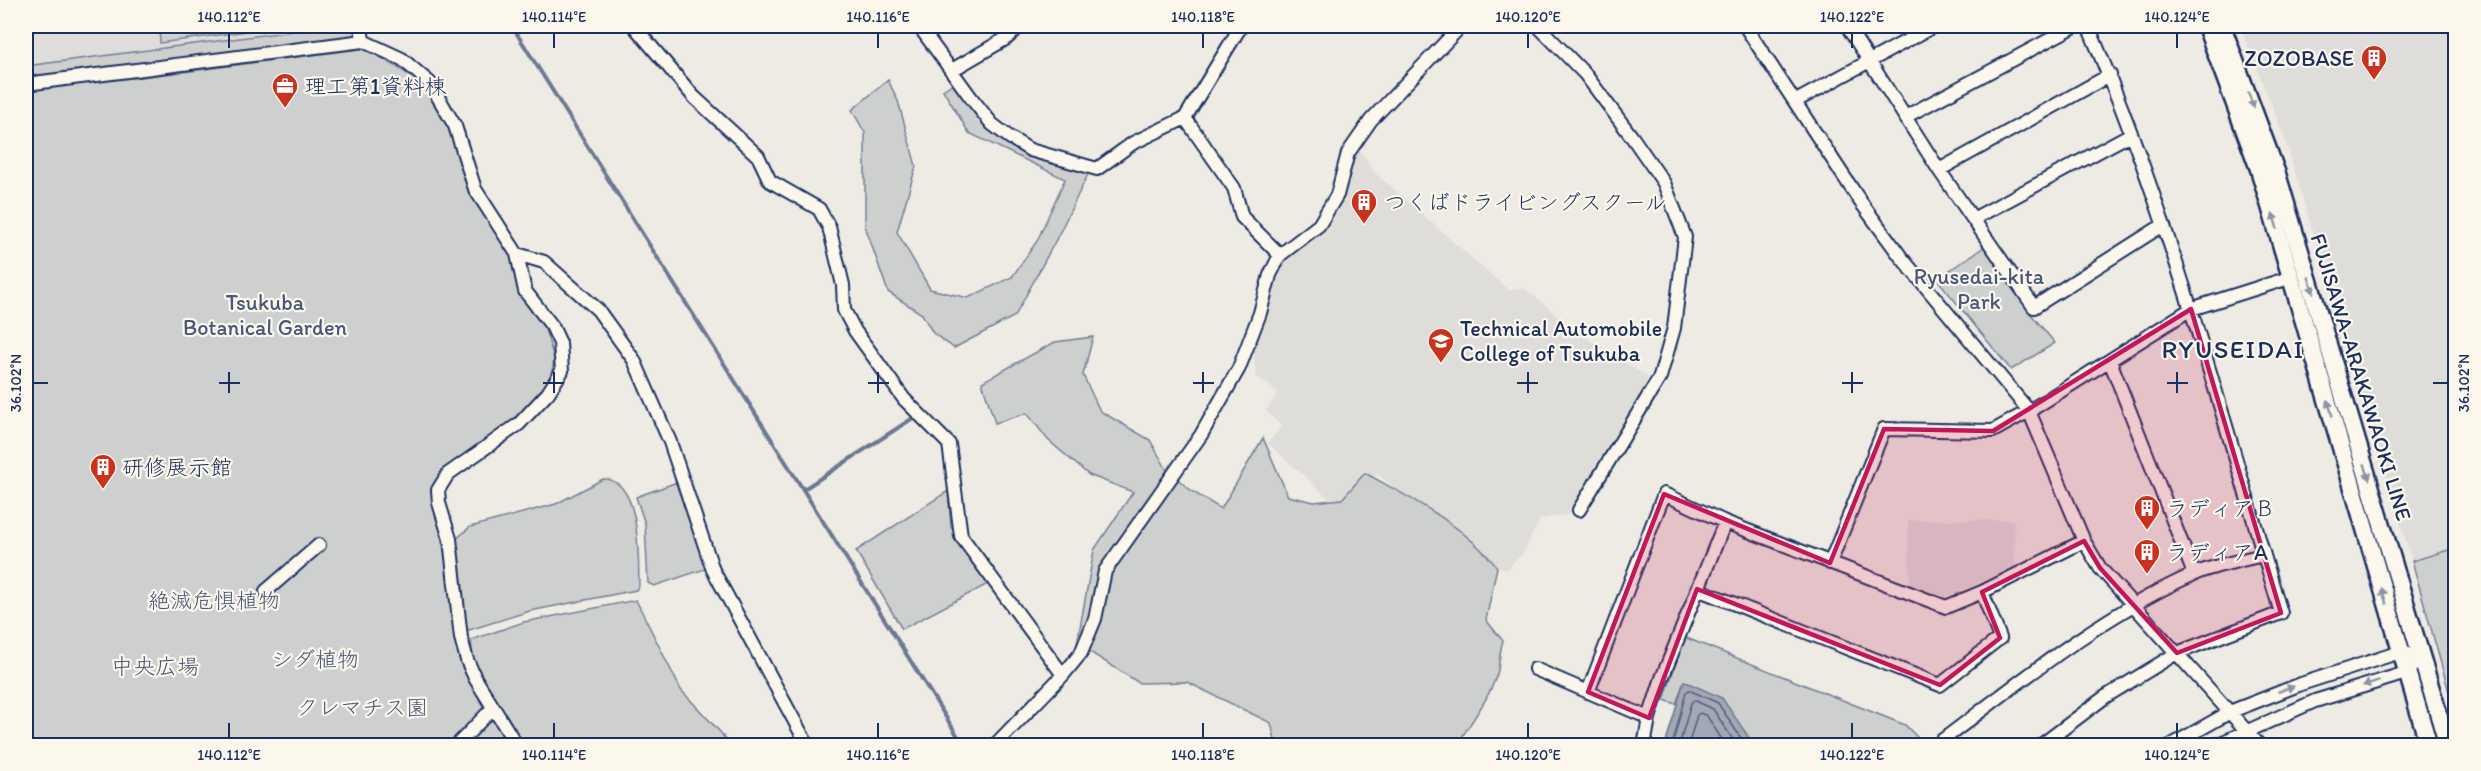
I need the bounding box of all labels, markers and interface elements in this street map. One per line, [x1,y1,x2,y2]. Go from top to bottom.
text: 140.112°E [197,8,261,26]
text: 140.114°E [522,8,586,26]
text: 140.116°E [846,8,910,26]
text: 140.118°E [1171,8,1235,26]
text: 140.120°E [1495,8,1561,26]
text: 140.122°E [1820,8,1884,26]
text: 140.124°E [2144,8,2210,26]
building icon: ZOZOBASE [2359,43,2389,81]
place label: ZOZOBASE [2244,45,2354,72]
office icon: 理工第1資料棟 [270,71,300,109]
place label: 理工第1資料棟 [304,73,446,100]
one-way arrow [2246,91,2256,109]
building icon: つくばドライビングスクール [1349,187,1379,225]
place label: つくばドライビングスクール [1384,189,1666,216]
one-way arrow [2270,212,2279,230]
street label: FUJISAWA-ARAKAWAOKI LINE [2304,230,2418,524]
park label: Ryusedai-kita Park [1914,263,2045,315]
one-way arrow [2307,276,2316,294]
park label: Tsukuba Botanical Garden [183,289,348,341]
place label: Technical Automobile College of Tsukuba [1460,315,1662,367]
school or university icon: Technical Automobile College of Tsukuba [1426,326,1456,364]
district label: RYUSEIDAI [2161,333,2305,365]
text: 36.102°N [7,354,25,412]
text: 36.102°N [2455,354,2473,412]
one-way arrow [2325,399,2334,417]
building icon: 研修展示館 [88,452,118,490]
place label: 研修展示館 [122,454,232,481]
one-way arrow [2363,463,2372,481]
building icon: ラディアＢ [2132,493,2162,531]
place label: ラディアＢ [2166,495,2276,522]
building icon: ラディアA [2132,537,2162,575]
place label: ラディアA [2166,539,2268,566]
one-way arrow [2379,586,2388,604]
park label: 絶滅危惧植物 [148,587,280,614]
park label: シダ植物 [271,646,359,673]
park label: 中央広場 [111,653,199,680]
one-way arrow [2362,679,2380,688]
one-way arrow [2277,684,2295,694]
park label: クレマチス園 [296,694,428,721]
text: 140.112°E [197,746,261,764]
text: 140.114°E [522,746,586,764]
text: 140.116°E [846,746,910,764]
text: 140.118°E [1171,746,1235,764]
text: 140.120°E [1495,746,1561,764]
text: 140.122°E [1820,746,1884,764]
text: 140.124°E [2144,746,2210,764]

